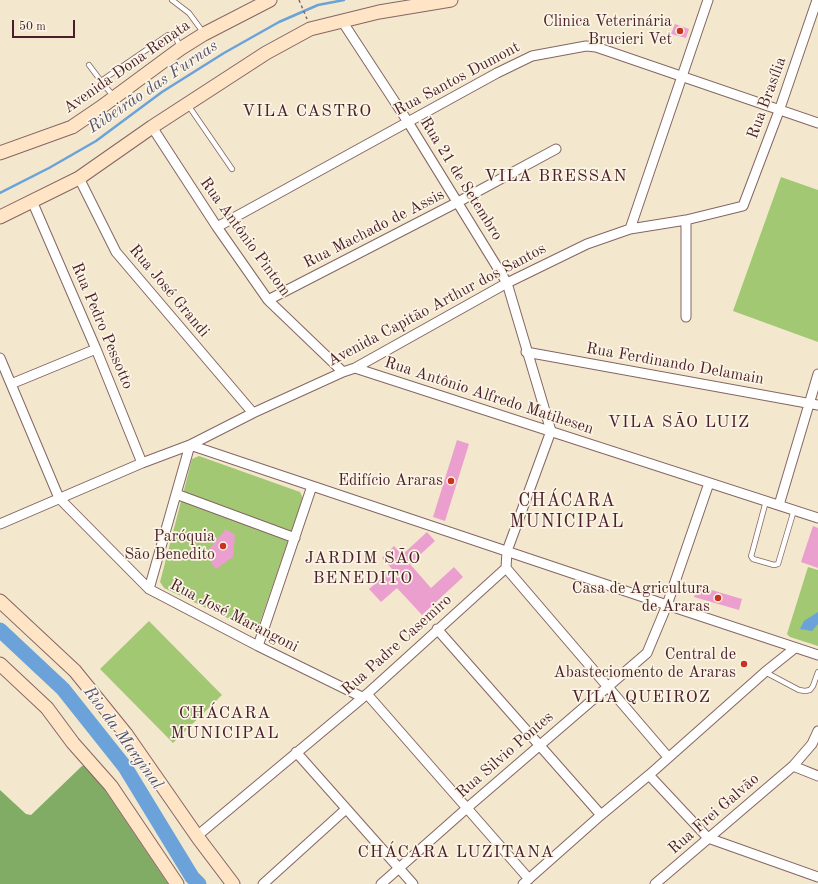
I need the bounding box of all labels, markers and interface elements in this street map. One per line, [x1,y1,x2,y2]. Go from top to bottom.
scale bar [14,12,77,38]
place label: Clinica Veterinária Brucieri Vet [543,12,672,50]
street label: Avenida Dona Renata [60,16,194,118]
text: 50 m [19,21,46,33]
marker: Clinica Veterinária Brucieri Vet [675,26,685,36]
water label: Ribeirão das Furnas [84,36,222,138]
street label: Rua Santos Dumont [391,38,523,120]
street label: Rua Brasília [743,54,791,142]
district label: VILA CASTRO [242,102,372,122]
street label: Rua 21 de Setembro [415,114,507,244]
district label: VILA BRESSAN [484,167,628,187]
street label: Rua Antônio Pintom [195,174,295,300]
street label: Rua Machado de Assis [300,185,448,273]
street label: Avenida Capitão Arthur dos Santos [325,239,549,371]
street label: Rua José Grandi [125,241,213,341]
street label: Rua Pedro Pessotto [67,260,137,392]
street label: Rua Ferdinando Delamain [585,339,765,389]
street label: Rua Antônio Alfredo Matihesen [382,353,596,439]
district label: VILA SÃO LUIZ [608,413,750,433]
place label: Edifício Araras [338,471,443,491]
marker: Edifício Araras [446,476,456,486]
district label: CHÁCARA MUNICIPAL [510,490,624,532]
place label: Paróquia São Benedito [124,527,215,565]
marker: Paróquia São Benedito [218,541,228,551]
district label: JARDIM SÃO BENEDITO [305,549,421,589]
street label: Rua José Marangoni [167,575,301,657]
place label: Casa de Agricultura de Araras [572,579,710,617]
street label: Rua Padre Casemiro [338,590,456,700]
marker: Casa de Agricultura de Araras [713,593,723,603]
place label: Central de Abasteciomento de Araras [554,645,736,683]
marker: Central de Abasteciomento de Araras [739,659,749,669]
water label: Rio da Marginal [79,682,167,794]
district label: VILA QUEIROZ [571,688,711,708]
district label: CHÁCARA MUNICIPAL [170,704,280,744]
street label: Rua Silvio Pontes [452,708,558,802]
street label: Rua Frei Galvão [665,769,763,859]
district label: CHÁCARA LUZITANA [357,843,555,863]

